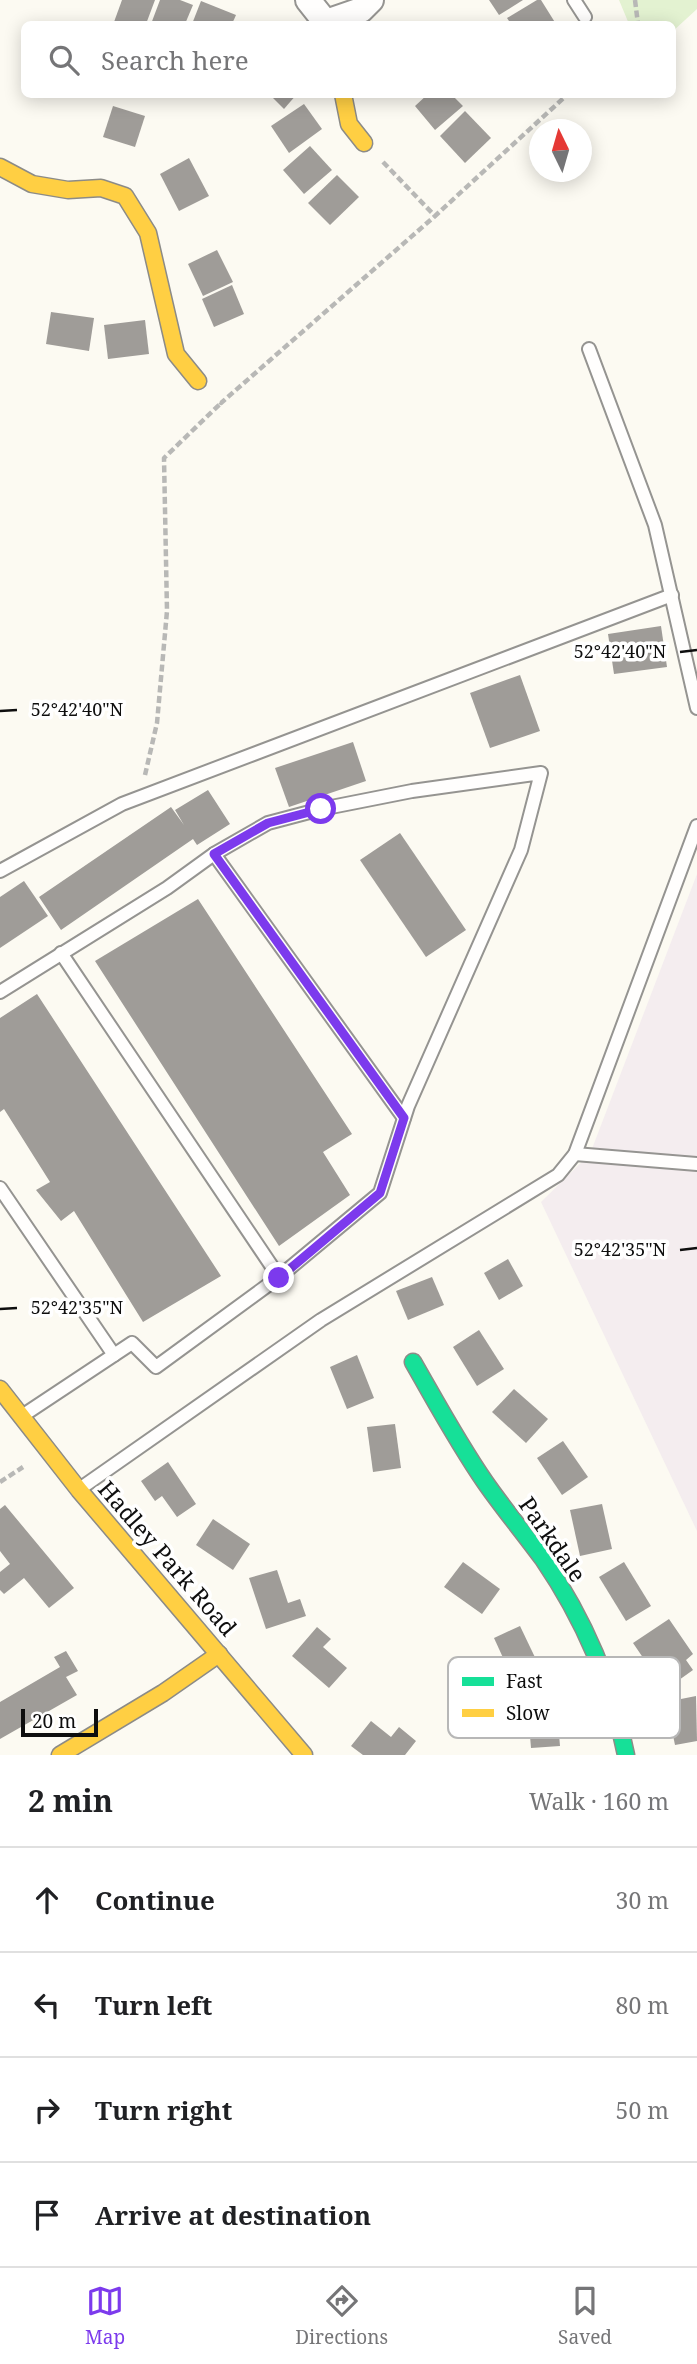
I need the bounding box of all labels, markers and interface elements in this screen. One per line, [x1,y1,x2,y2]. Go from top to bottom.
search box [21,21,676,98]
icon: search [45,41,83,79]
text: Search here [101,42,249,78]
north arrow [529,119,592,182]
text: 52°42'40"N [574,639,667,663]
text: 52°42'40"N [31,697,124,721]
route start [305,793,336,824]
text: 52°42'35"N [574,1237,667,1261]
route end [263,1262,294,1293]
text: 52°42'35"N [31,1295,124,1319]
street label: Hadley Park Road [92,1473,244,1643]
street label: Parkdale [512,1490,594,1588]
legend [448,1657,680,1738]
text: Fast [506,1668,543,1694]
text: Slow [506,1700,550,1726]
scale bar [21,1706,98,1738]
text: 20 m [32,1708,76,1734]
text: 2 min [28,1780,113,1821]
text: Walk · 160 m [529,1785,669,1817]
icon: ahead [28,1881,66,1919]
text: Continue [95,1882,215,1918]
text: 30 m [616,1884,669,1916]
icon: left [28,1986,66,2024]
text: Turn left [95,1987,212,2023]
text: 80 m [616,1989,669,2021]
icon: right [28,2091,66,2129]
text: Turn right [95,2092,232,2128]
text: 50 m [616,2094,669,2126]
icon: arrive [28,2196,66,2234]
text: Arrive at destination [95,2197,371,2233]
tab: Map [85,2282,125,2350]
tab: Directions [295,2282,388,2350]
tab: Saved [558,2282,612,2350]

